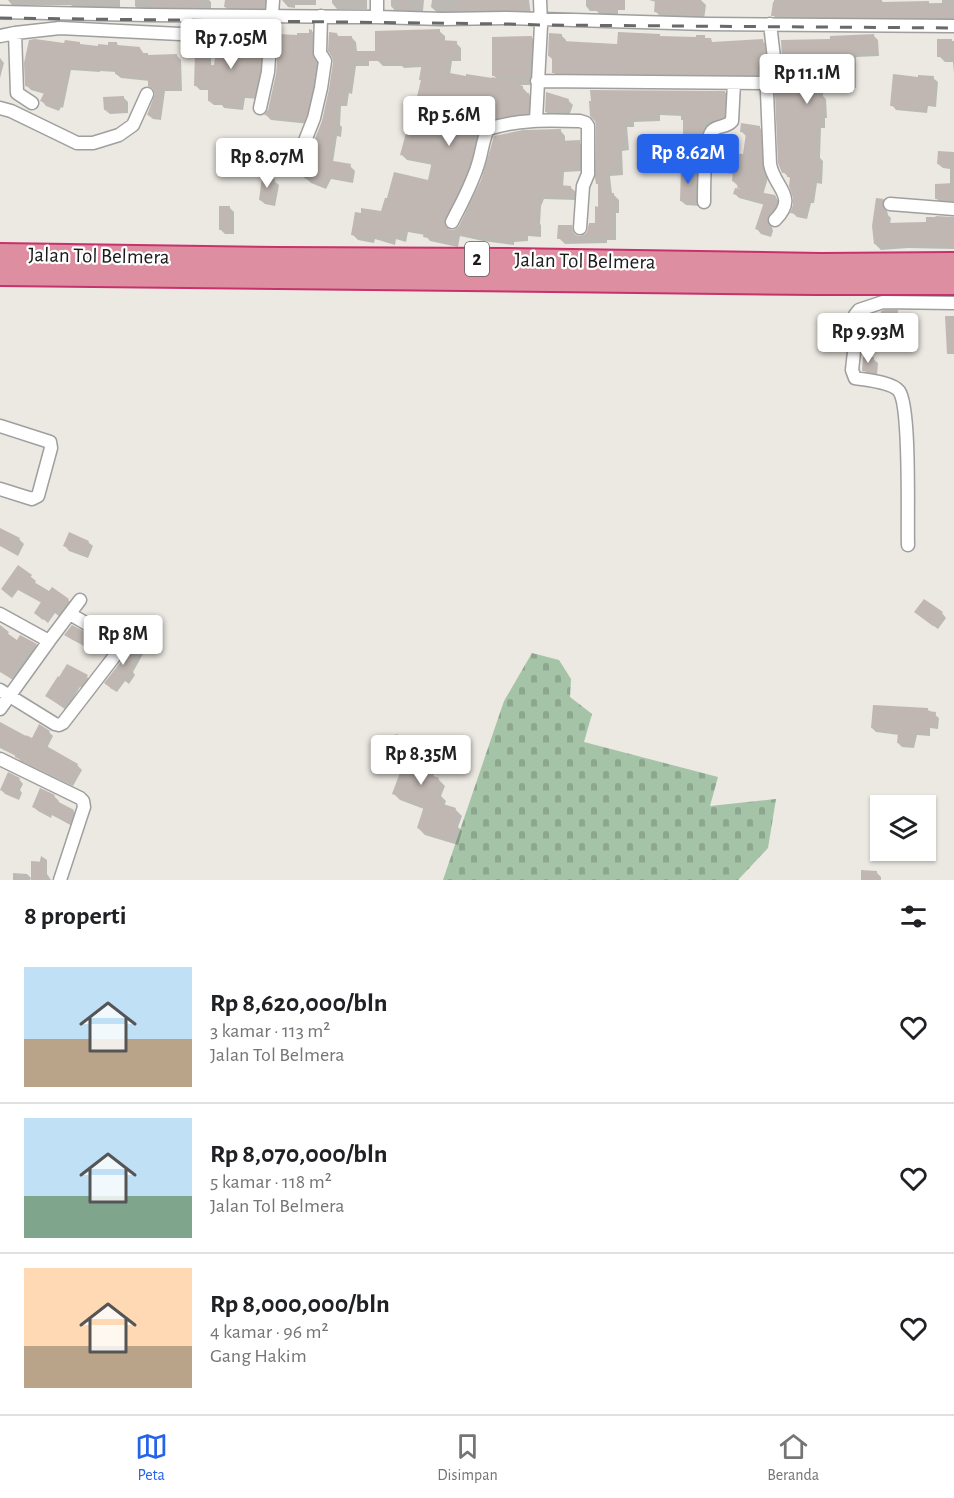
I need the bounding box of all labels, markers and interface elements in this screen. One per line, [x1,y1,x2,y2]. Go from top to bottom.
pin: Rp 7.05M [169,19,293,70]
text: Rp 7.05M [195,28,268,48]
pin: Rp 11.1M [745,54,869,105]
text: Rp 11.1M [774,63,840,83]
pin: Rp 5.6M [394,96,504,147]
text: Rp 5.6M [417,105,481,125]
pin: Rp 8.62M [626,134,750,185]
pin: Rp 8.07M [205,138,329,189]
text: Rp 8.62M [651,143,725,163]
text: Rp 8.07M [230,147,304,167]
road number: 2 [465,242,489,276]
street label: Jalan Tol Belmera [28,244,170,268]
street label: Jalan Tol Belmera [514,249,656,273]
pin: Rp 9.93M [806,313,930,364]
text: Rp 9.93M [831,322,905,342]
pin: Rp 8M [81,615,165,666]
text: Rp 8M [98,624,148,644]
pin: Rp 8.35M [359,735,483,786]
text: Rp 8.35M [385,744,457,764]
map controls [870,795,936,861]
button: layers [870,795,936,861]
icon: filters [897,900,930,933]
text: 8 properti [24,903,126,929]
text: Rp 8,620,000/bln [210,990,388,1016]
icon: home [72,991,144,1063]
icon: heart [897,1011,930,1044]
text: 3 kamar · 113 m² [210,1021,330,1041]
text: Jalan Tol Belmera [210,1045,345,1065]
text: Rp 8,070,000/bln [210,1141,387,1167]
icon: home [72,1142,144,1214]
icon: heart [897,1162,930,1195]
text: 5 kamar · 118 m² [210,1172,332,1192]
text: Jalan Tol Belmera [210,1196,345,1216]
text: Rp 8,000,000/bln [210,1291,390,1317]
icon: home [72,1292,144,1364]
icon: heart [897,1312,930,1345]
text: 4 kamar · 96 m² [210,1322,328,1342]
text: Gang Hakim [210,1346,307,1366]
tab: Peta [135,1430,168,1485]
tab: Disimpan [437,1430,498,1485]
tab: Beranda [767,1430,819,1485]

